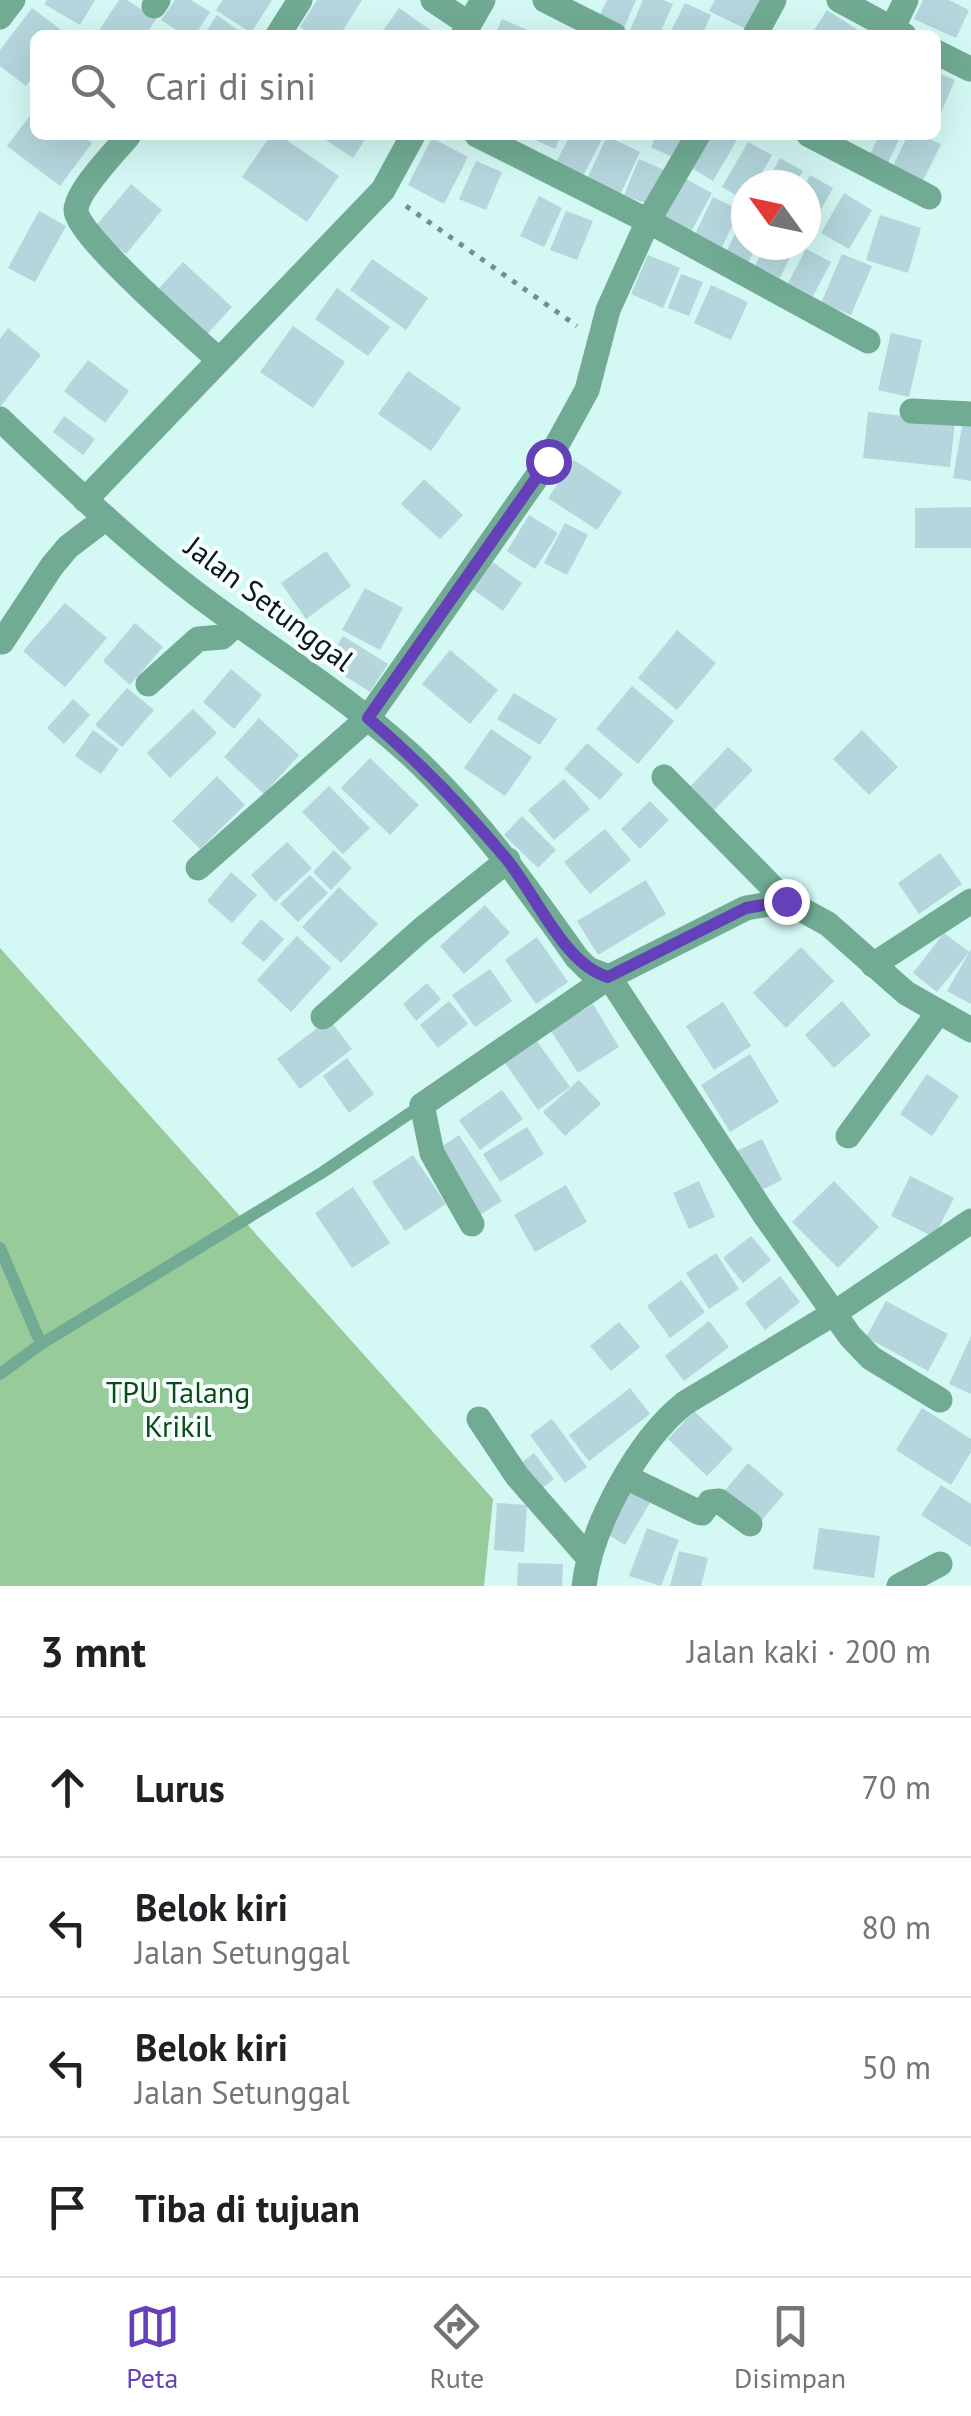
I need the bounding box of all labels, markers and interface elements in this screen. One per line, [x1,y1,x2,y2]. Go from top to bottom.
search box [30,30,941,140]
icon: search [65,58,120,113]
text: Cari di sini [145,61,316,110]
north arrow [731,170,821,260]
route start [526,439,572,485]
street label: Jalan Setunggal [176,525,362,679]
route end [764,879,810,925]
park label: TPU Talang Krikil [106,1372,250,1445]
text: 3 mnt [40,1624,146,1679]
text: Jalan kaki · 200 m [687,1630,931,1672]
icon: ahead [40,1760,95,1815]
text: Lurus [135,1763,225,1812]
text: 70 m [862,1766,931,1808]
text: Belok kiri [135,1882,288,1931]
icon: left [40,1900,95,1955]
text: 80 m [862,1906,931,1948]
text: Jalan Setunggal [135,1931,350,1973]
text: Belok kiri [135,2022,288,2071]
icon: left [40,2040,95,2095]
text: 50 m [862,2046,931,2088]
text: Jalan Setunggal [135,2071,350,2113]
icon: arrive [40,2180,95,2235]
text: Tiba di tujuan [135,2183,360,2232]
tab: Peta [125,2299,180,2396]
tab: Rute [429,2299,484,2396]
tab: Disimpan [734,2299,846,2396]

